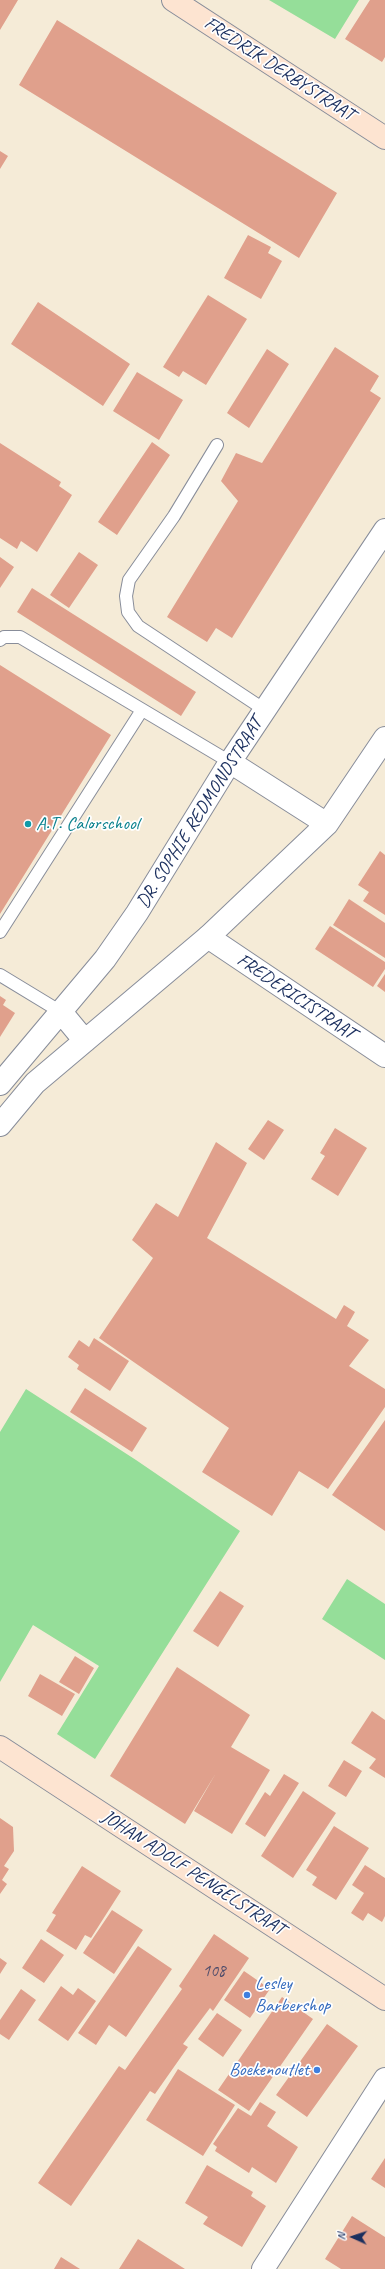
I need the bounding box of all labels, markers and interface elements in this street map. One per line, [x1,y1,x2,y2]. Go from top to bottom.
street label: FREDRIK DERBYSTRAAT [200,12,358,126]
street label: DR. SOPHIE REDMONDSTRAAT [132,714,268,912]
place label: A.T. Calorschool [36,813,139,835]
marker: A.T. Calorschool [23,819,33,829]
street label: FREDERICISTRAAT [232,949,360,1045]
street label: JOHAN ADOLF PENGELSTRAAT [97,1805,289,1941]
house number: 108 [203,1962,225,1982]
place label: Lesley Barbershop [255,1973,330,2017]
marker: Lesley Barbershop [242,1990,252,2000]
place label: Boekenoutlet [229,2059,309,2081]
marker: Boekenoutlet [312,2065,322,2075]
north arrow [333,2217,373,2257]
text: N [334,2233,348,2240]

